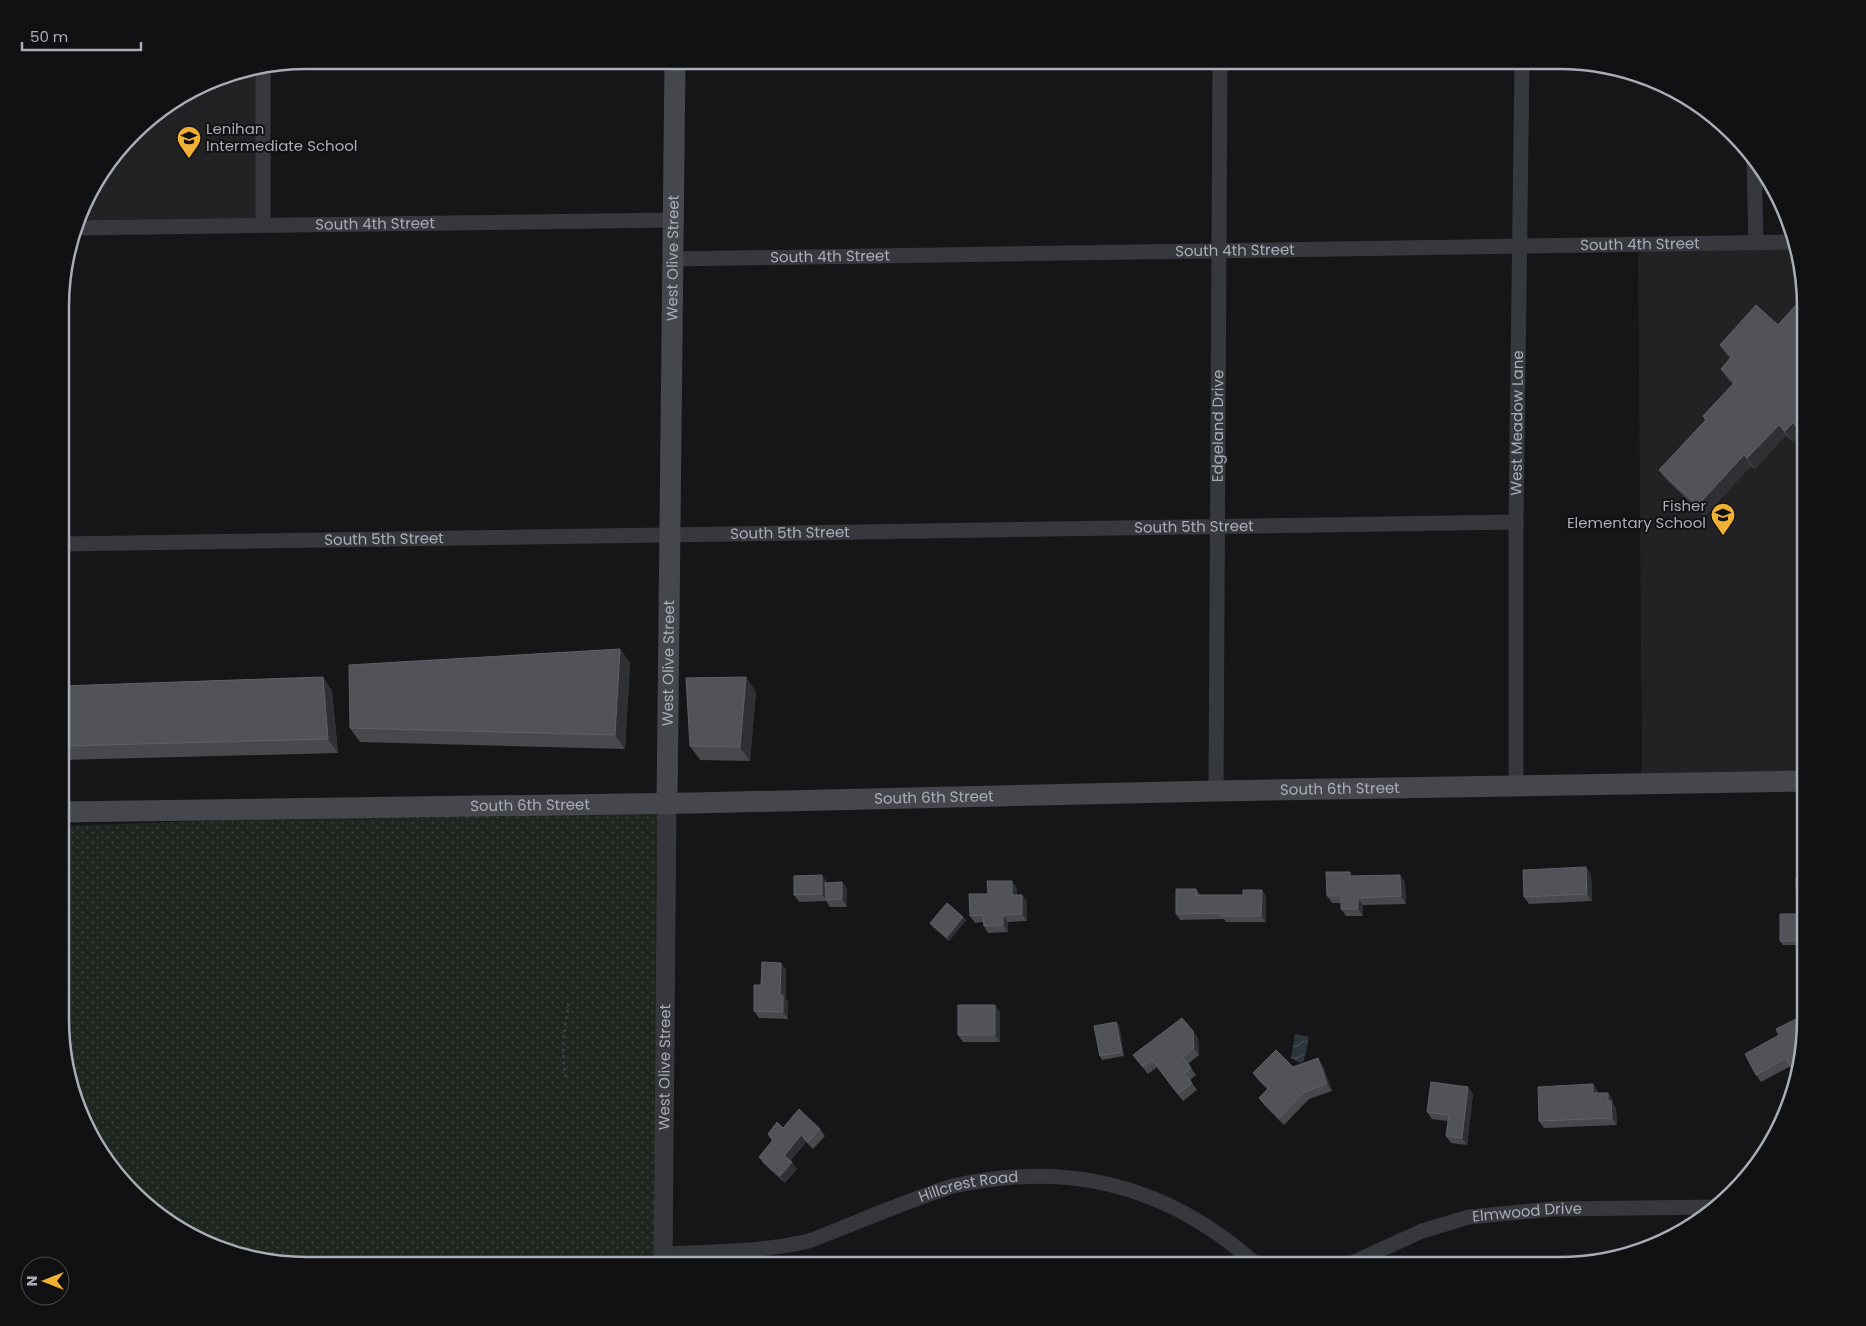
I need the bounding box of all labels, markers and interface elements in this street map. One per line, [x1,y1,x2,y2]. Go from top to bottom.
scale bar [22,20,141,52]
text: 50 m [30,26,68,47]
place label: Lenihan Intermediate School [206,118,358,156]
school or university icon: Lenihan Intermediate School [176,125,202,159]
street label: West Olive Street [661,195,684,321]
street label: South 4th Street [315,212,435,235]
street label: South 4th Street [1580,232,1700,255]
street label: South 4th Street [1175,239,1295,261]
street label: South 4th Street [770,245,890,268]
street label: West Meadow Lane [1505,350,1528,496]
street label: Edgeland Drive [1207,370,1228,482]
place label: Fisher Elementary School [1567,495,1706,533]
school or university icon: Fisher Elementary School [1710,502,1736,536]
street label: South 5th Street [1134,515,1254,538]
street label: South 5th Street [730,521,850,544]
street label: South 5th Street [324,527,444,550]
street label: West Olive Street [657,600,679,726]
street label: South 6th Street [1280,777,1400,800]
street label: South 6th Street [874,785,994,809]
street label: South 6th Street [470,793,590,816]
street label: West Olive Street [653,1004,675,1130]
street label: Hillcrest Road [915,1166,1019,1207]
street label: Elmwood Drive [1471,1198,1582,1227]
north arrow [20,1256,70,1306]
text: N [22,1276,42,1286]

